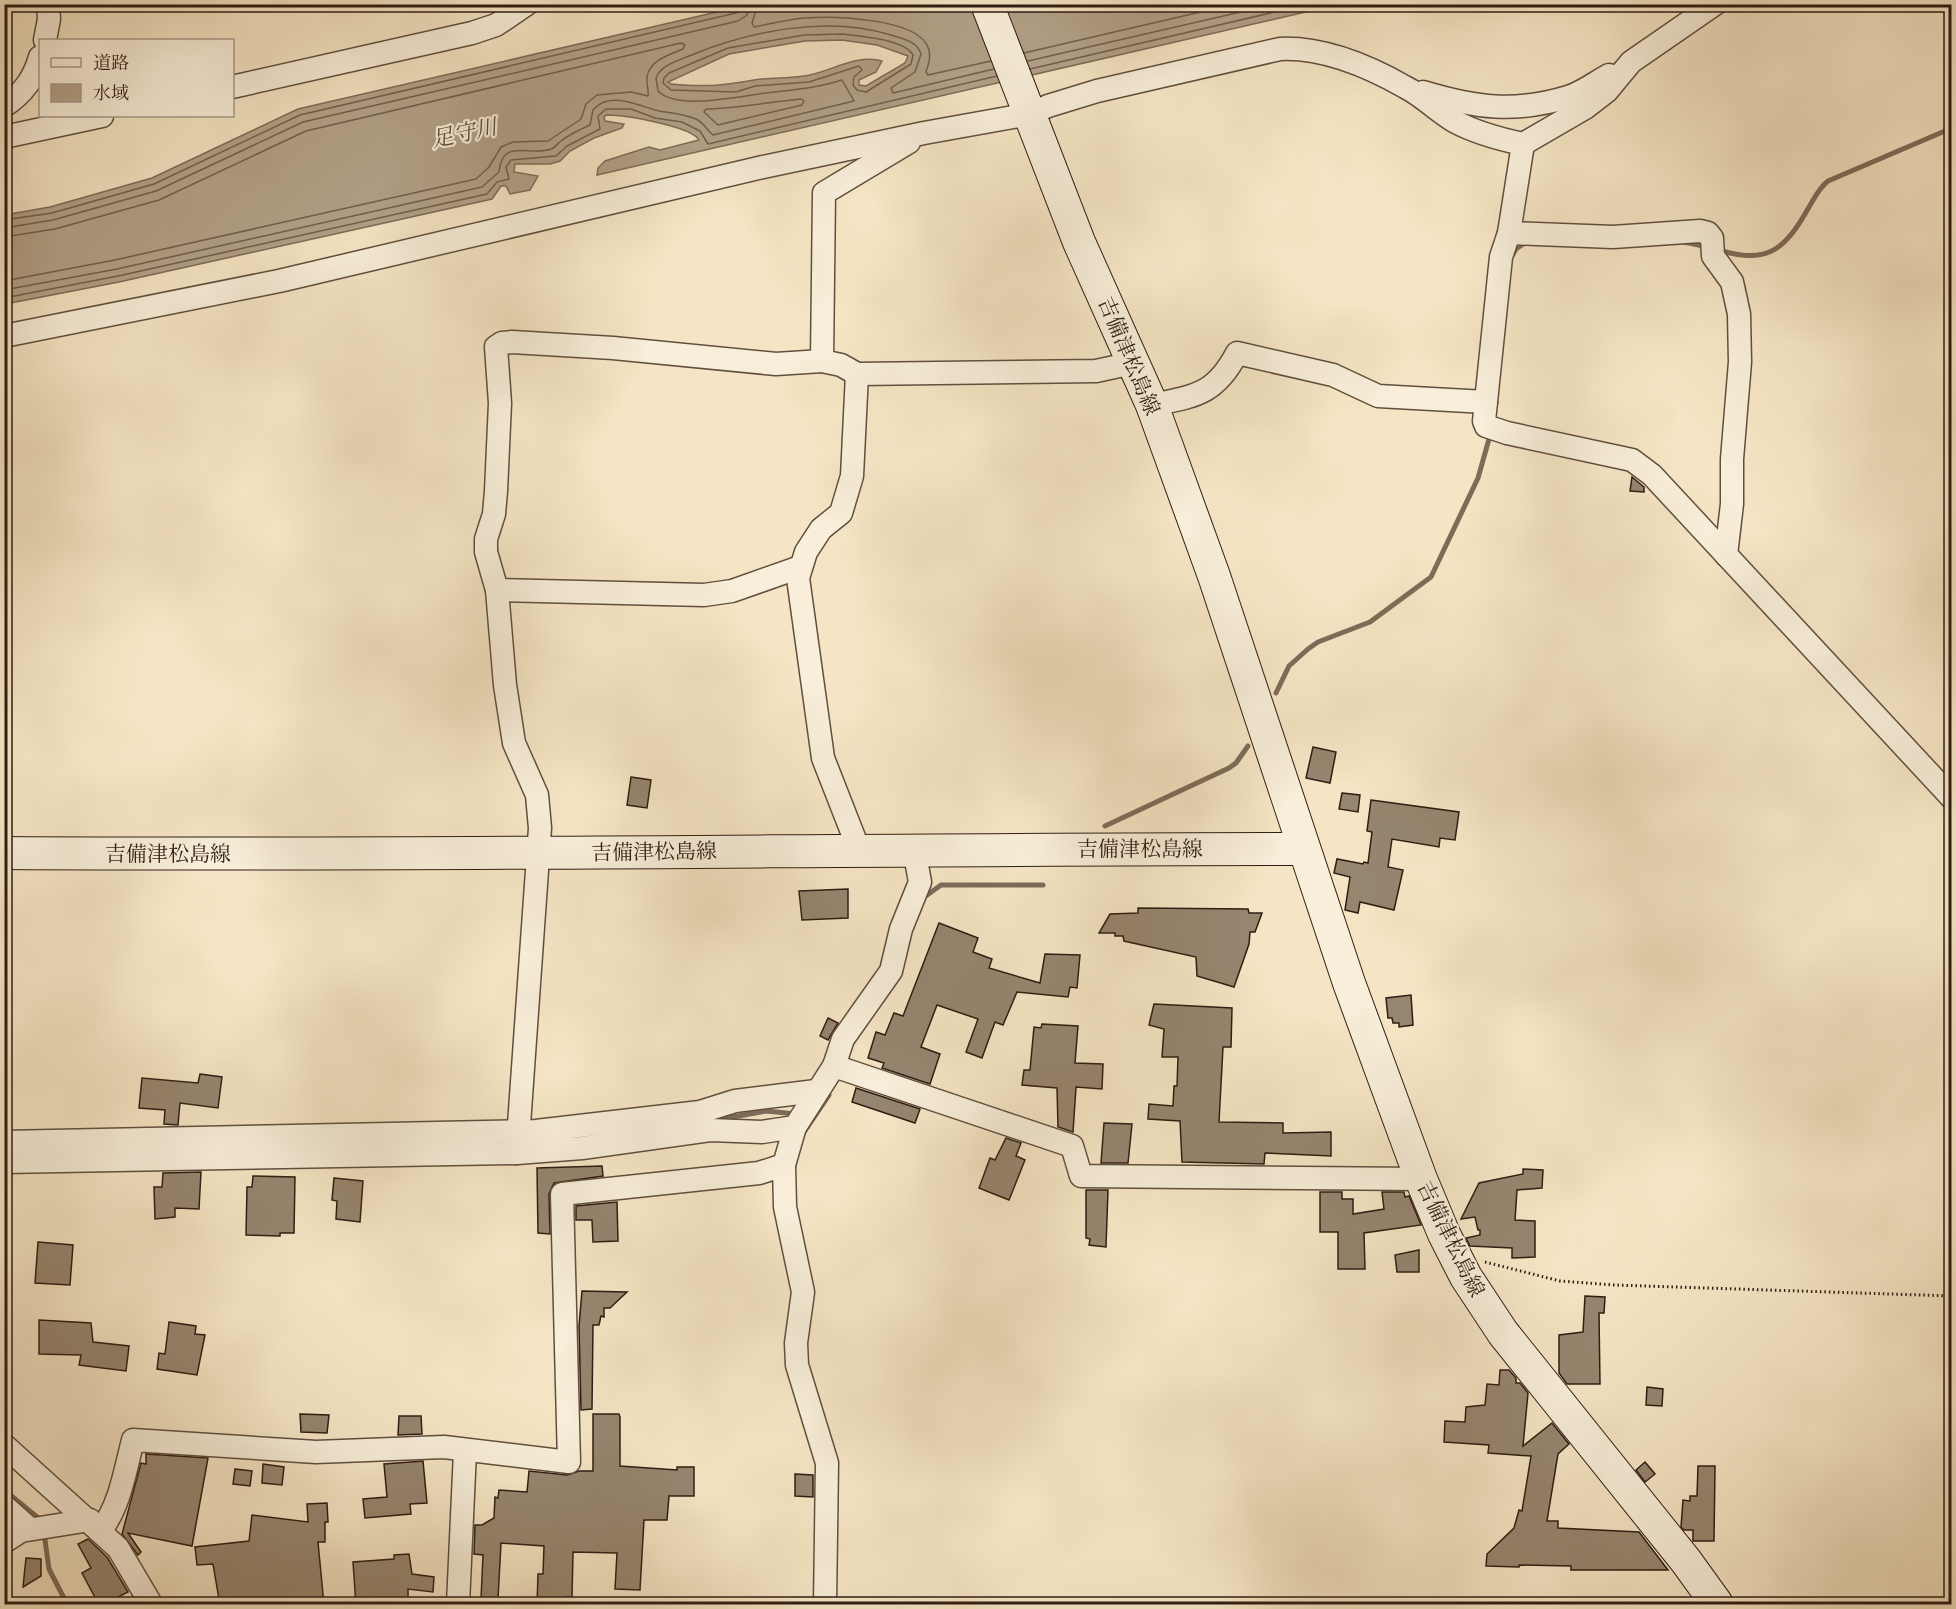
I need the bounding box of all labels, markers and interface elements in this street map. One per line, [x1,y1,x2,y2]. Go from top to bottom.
legend [39,39,234,117]
text: 道路 [93,52,129,74]
text: 水域 [93,82,129,104]
water label: 足守川 [429,113,501,153]
street label: 吉備津松島線 [1092,293,1166,419]
street label: 吉備津松島線 [1077,836,1203,862]
street label: 吉備津松島線 [591,838,717,866]
street label: 吉備津松島線 [105,841,231,867]
street label: 吉備津松島線 [1412,1177,1490,1301]

